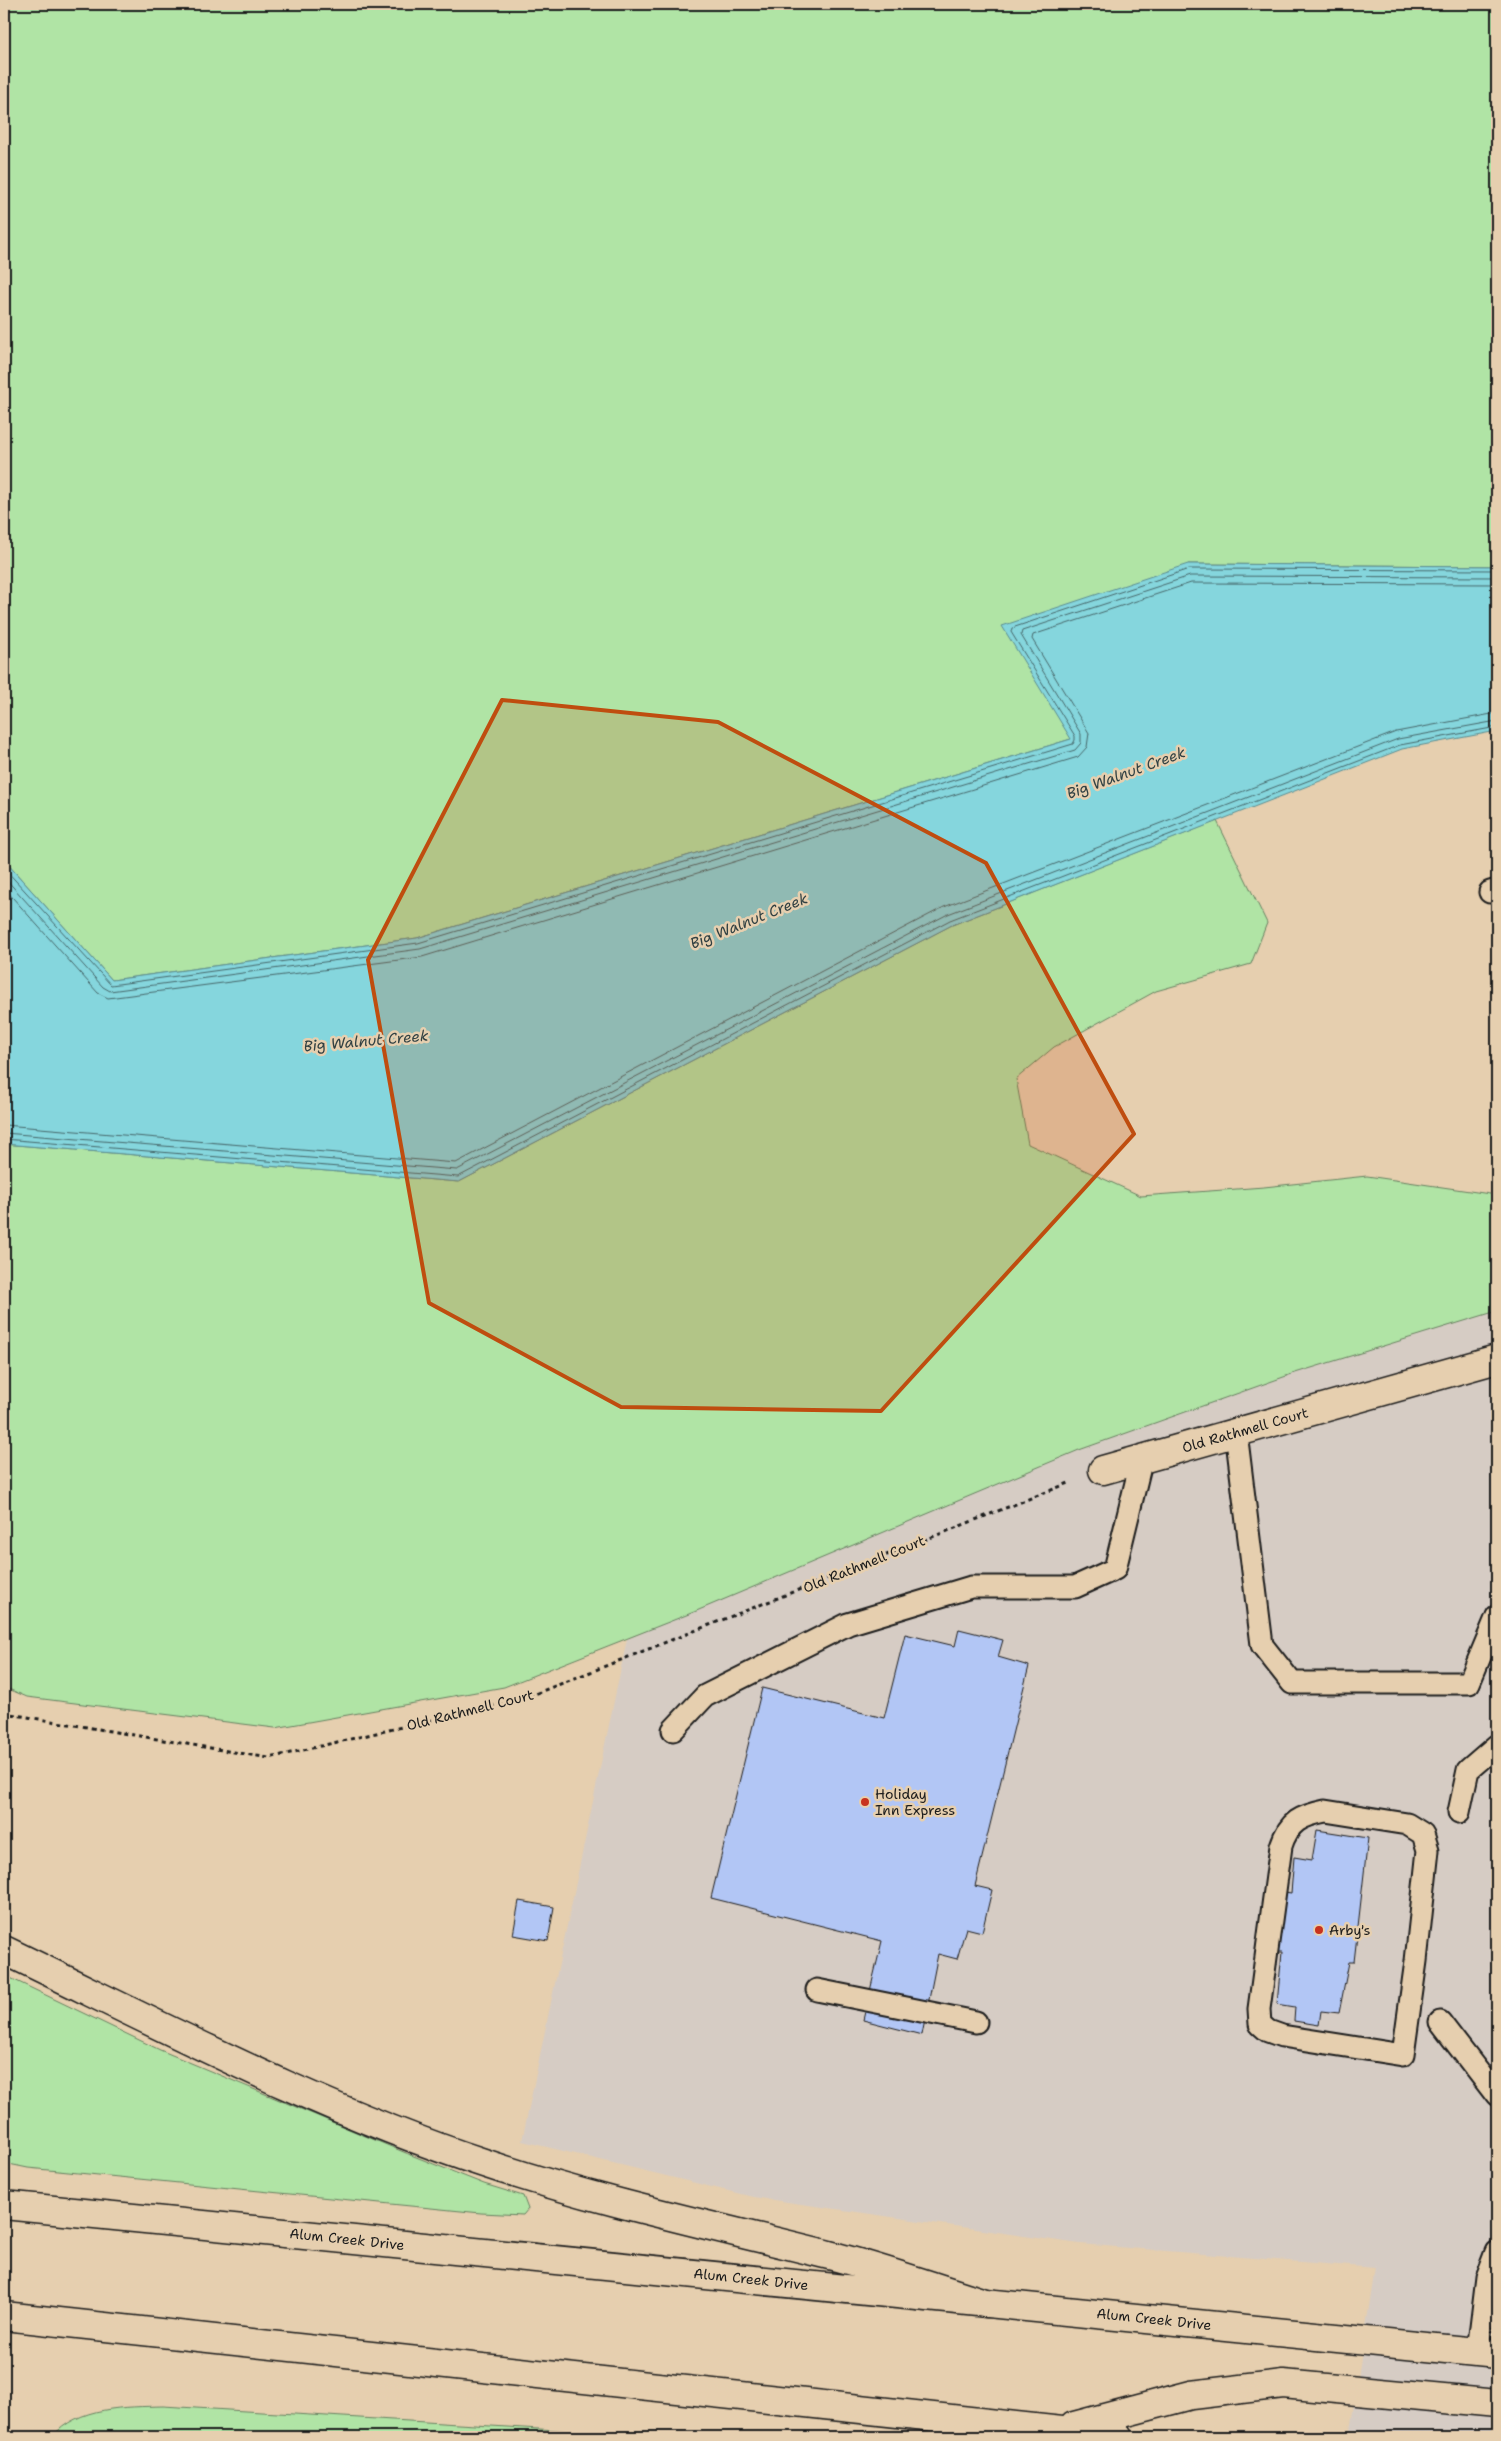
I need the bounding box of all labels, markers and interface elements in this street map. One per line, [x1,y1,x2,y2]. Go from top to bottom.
water label: Big Walnut Creek [1064,742,1189,804]
water label: Big Walnut Creek [687,888,811,954]
water label: Big Walnut Creek [303,1026,430,1056]
street label: Old Rathmell Court [1180,1403,1310,1457]
street label: Old Rathmell Court [800,1531,928,1597]
street label: Old Rathmell Court [405,1686,535,1734]
place label: Holiday Inn Express [875,1785,955,1819]
marker: Holiday Inn Express [859,1796,871,1808]
place label: Arby's [1329,1921,1371,1939]
marker: Arby's [1313,1924,1325,1936]
street label: Alum Creek Drive [289,2224,406,2254]
street label: Alum Creek Drive [693,2264,810,2294]
street label: Alum Creek Drive [1096,2304,1213,2334]

